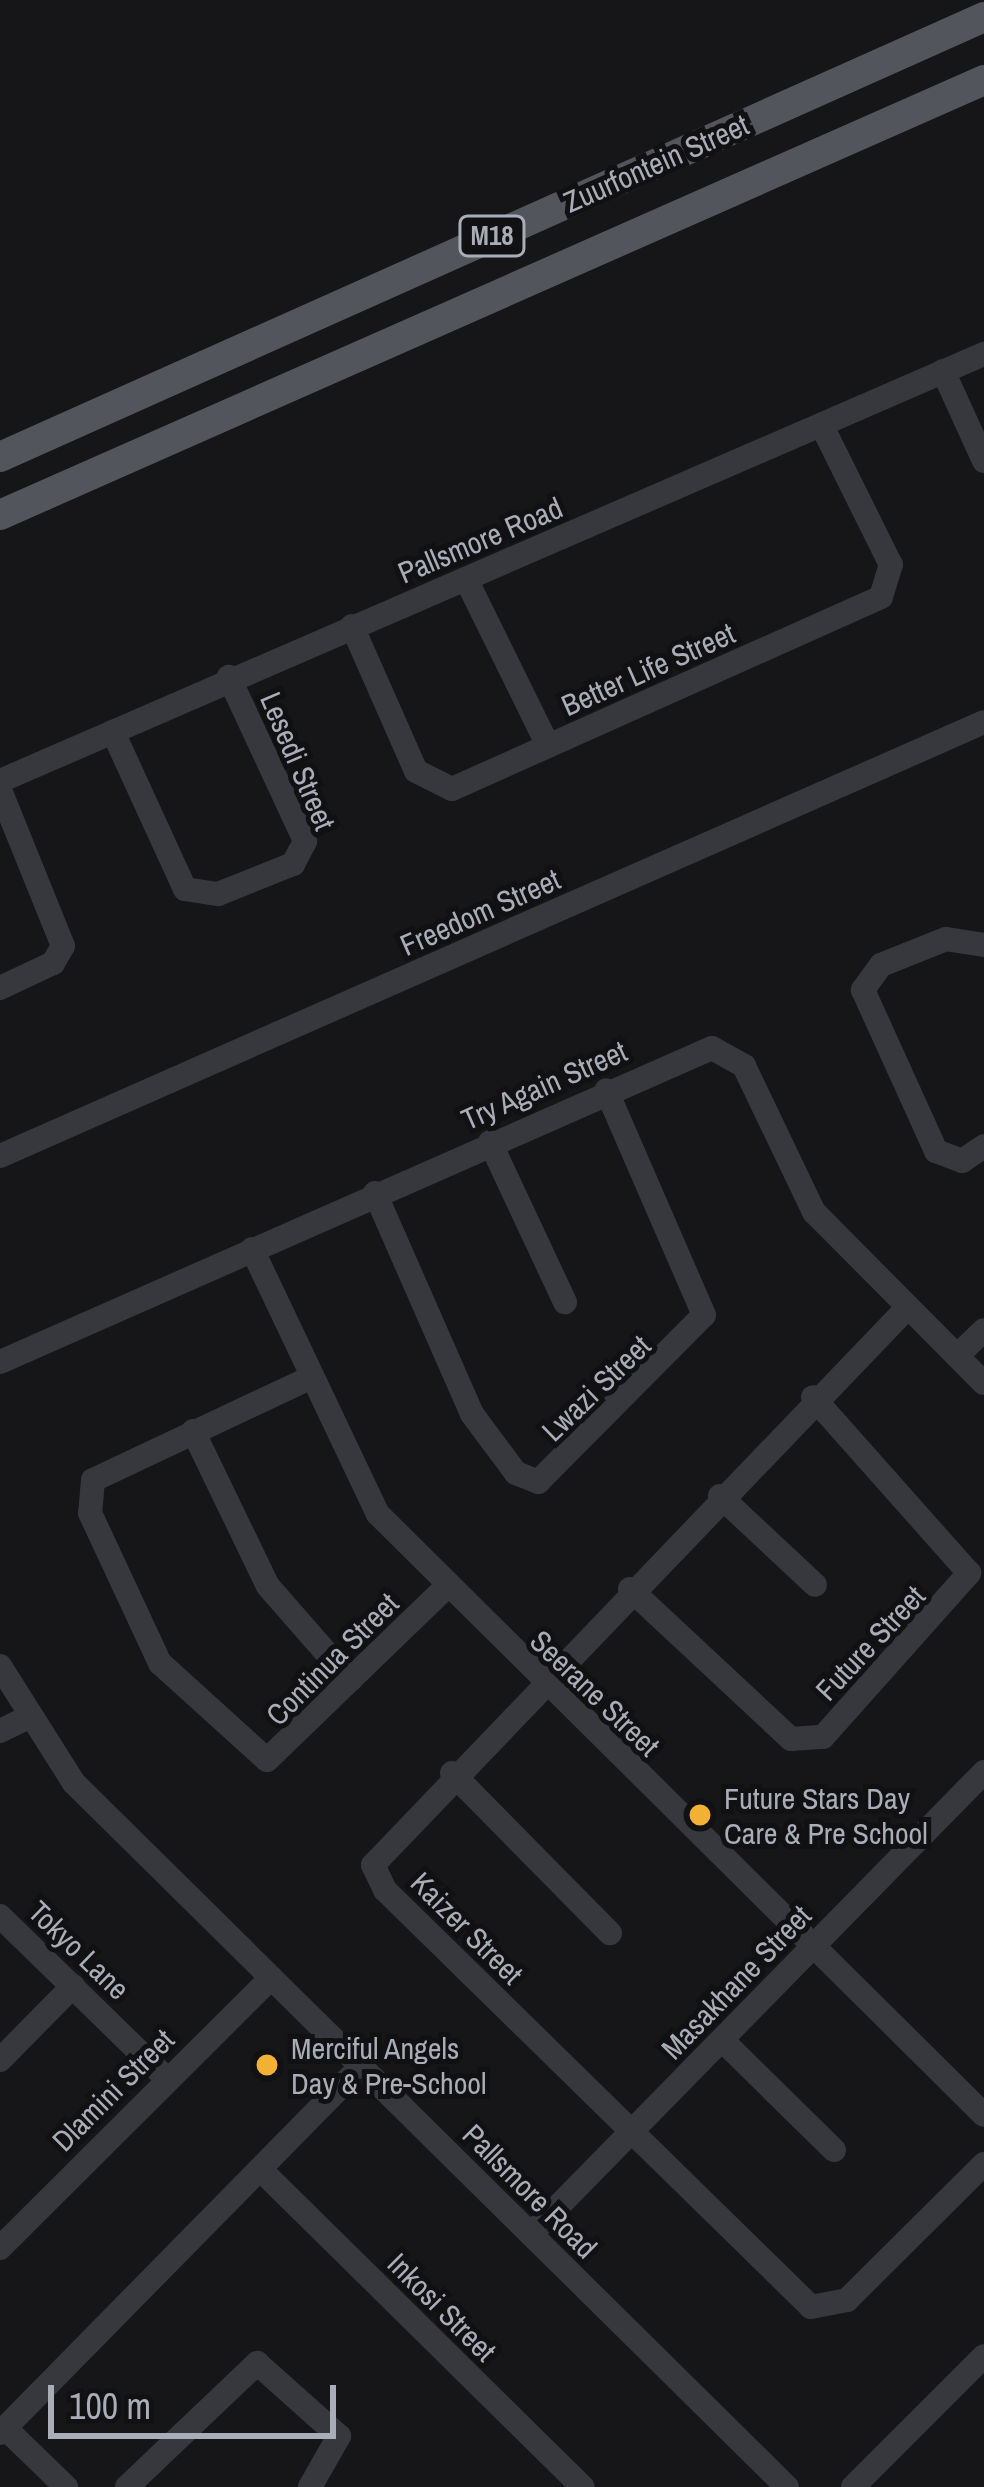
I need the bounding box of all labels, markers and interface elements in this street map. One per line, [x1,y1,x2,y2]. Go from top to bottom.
street label: Zuurfontein Street [558,106,754,220]
road number: M18 [456,215,528,257]
street label: Pallsmore Road [392,489,568,591]
street label: Better Life Street [556,615,740,723]
street label: Lesedi Street [253,687,343,835]
street label: Freedom Street [395,861,565,963]
street label: Try Again Street [455,1032,633,1138]
street label: Lwazi Street [534,1328,658,1448]
street label: Future Street [808,1578,932,1708]
street label: Continua Street [258,1585,406,1733]
street label: Seerane Street [523,1623,667,1763]
place label: Future Stars Day Care & Pre School [724,1780,928,1850]
marker: Future Stars Day Care & Pre School [687,1802,713,1828]
street label: Kaizer Street [404,1865,530,1991]
street label: Tokyo Lane [21,1893,137,2007]
street label: Masakhane Street [654,1898,818,2066]
street label: Dlamini Street [45,2022,181,2158]
place label: Merciful Angels Day & Pre-School [291,2030,487,2100]
marker: Merciful Angels Day & Pre-School [254,2052,280,2078]
street label: Pallsmore Road [455,2116,605,2266]
street label: Inkosi Street [380,2245,504,2369]
scale bar [54,2361,342,2435]
text: 100 m [69,2382,151,2430]

